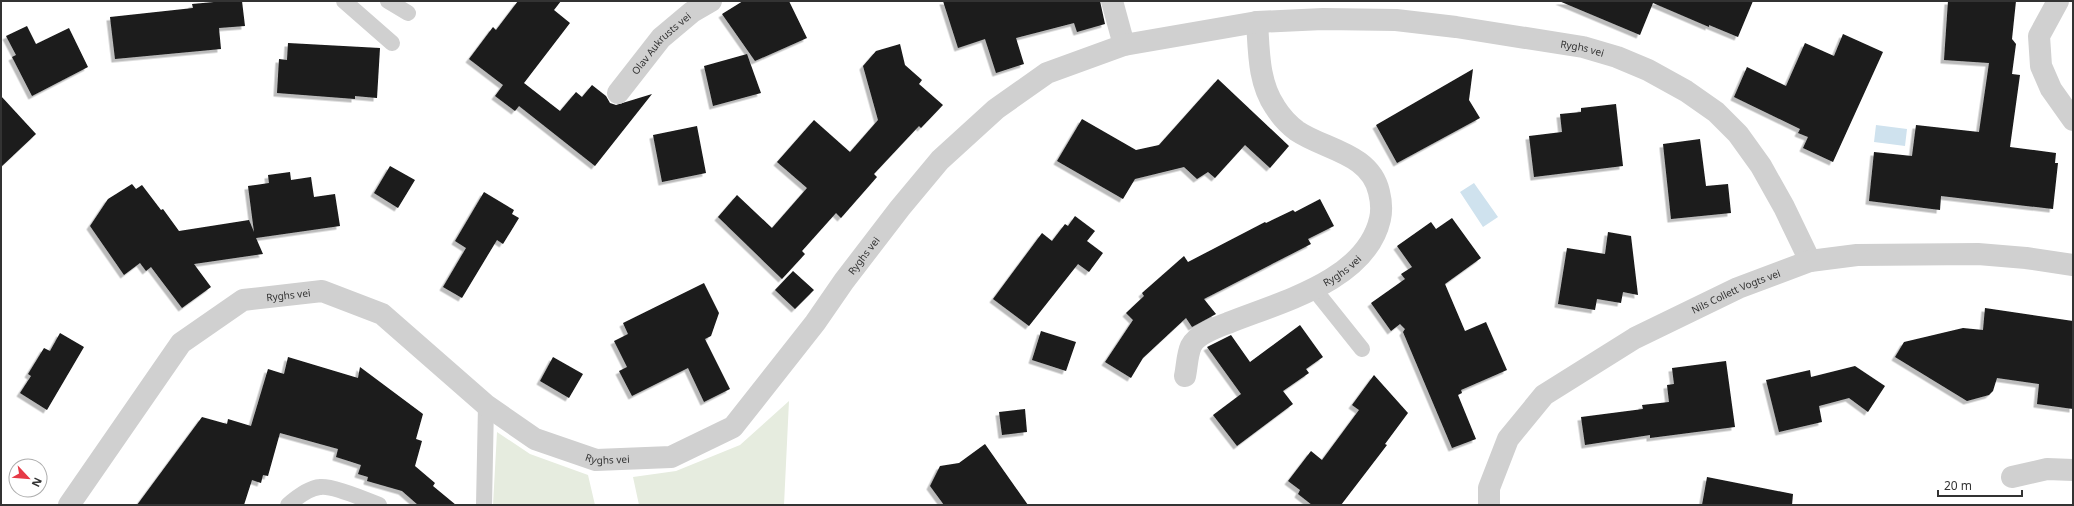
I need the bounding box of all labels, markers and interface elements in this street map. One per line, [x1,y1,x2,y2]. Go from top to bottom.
street label: Olav Aukrusts vei [628,9,694,77]
street label: Ryghs vei [1559,37,1606,60]
street label: Ryghs vei [844,234,883,277]
street label: Ryghs vei [1320,252,1364,289]
street label: Nils Collett Vogts vei [1689,266,1782,317]
street label: Ryghs vei [265,285,311,304]
street label: Ryghs vei [584,450,630,467]
north arrow [8,458,48,498]
scale bar [1938,472,2022,498]
text: N [29,475,46,490]
text: 20 m [1944,477,1972,494]

